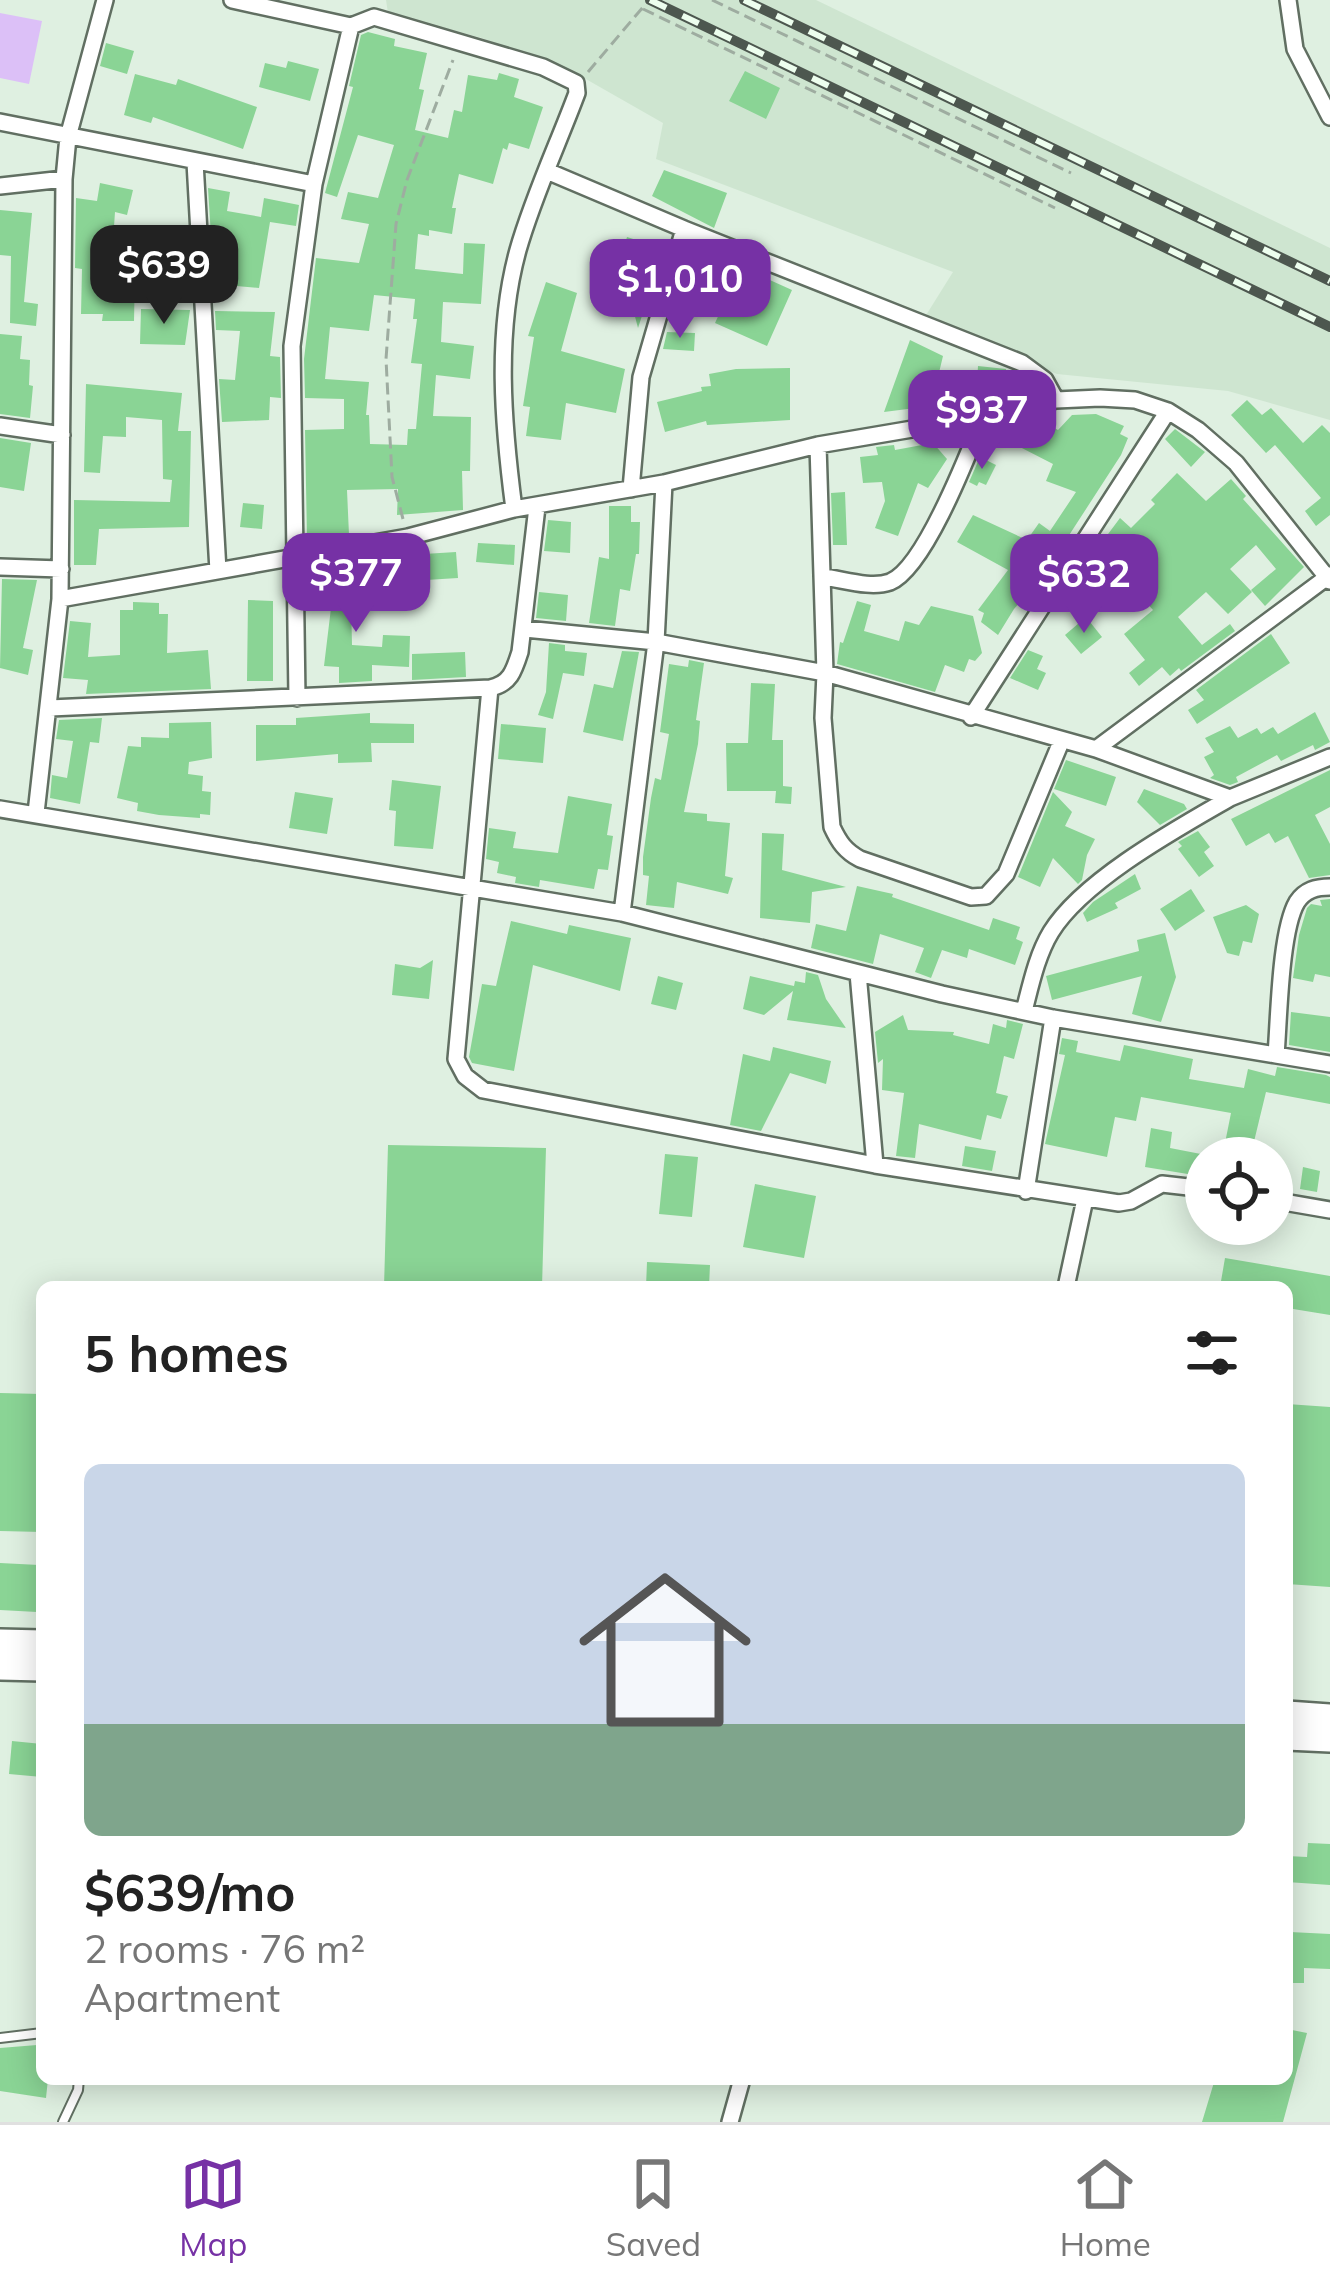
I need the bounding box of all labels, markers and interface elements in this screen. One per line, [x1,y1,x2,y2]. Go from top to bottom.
pin: $639 [93,225,235,327]
text: $639 [117,239,211,288]
pin: $1,010 [582,239,778,341]
text: $1,010 [617,253,743,302]
pin: $937 [911,370,1053,472]
text: $937 [935,384,1029,433]
pin: $377 [285,533,427,635]
pin: $632 [1013,534,1155,636]
text: $377 [309,547,403,596]
text: $632 [1037,548,1131,597]
map controls [1185,1137,1293,1245]
button: locate [1185,1137,1293,1245]
icon: filters [1179,1320,1245,1386]
text: 5 homes [84,1321,289,1385]
icon: home [557,1542,773,1758]
text: $639/mo [84,1860,296,1924]
text: 2 rooms · 76 m² [84,1924,365,1973]
text: Apartment [84,1973,280,2022]
tab: Map [179,2151,247,2264]
tab: Saved [606,2151,701,2264]
tab: Home [1060,2151,1151,2264]

